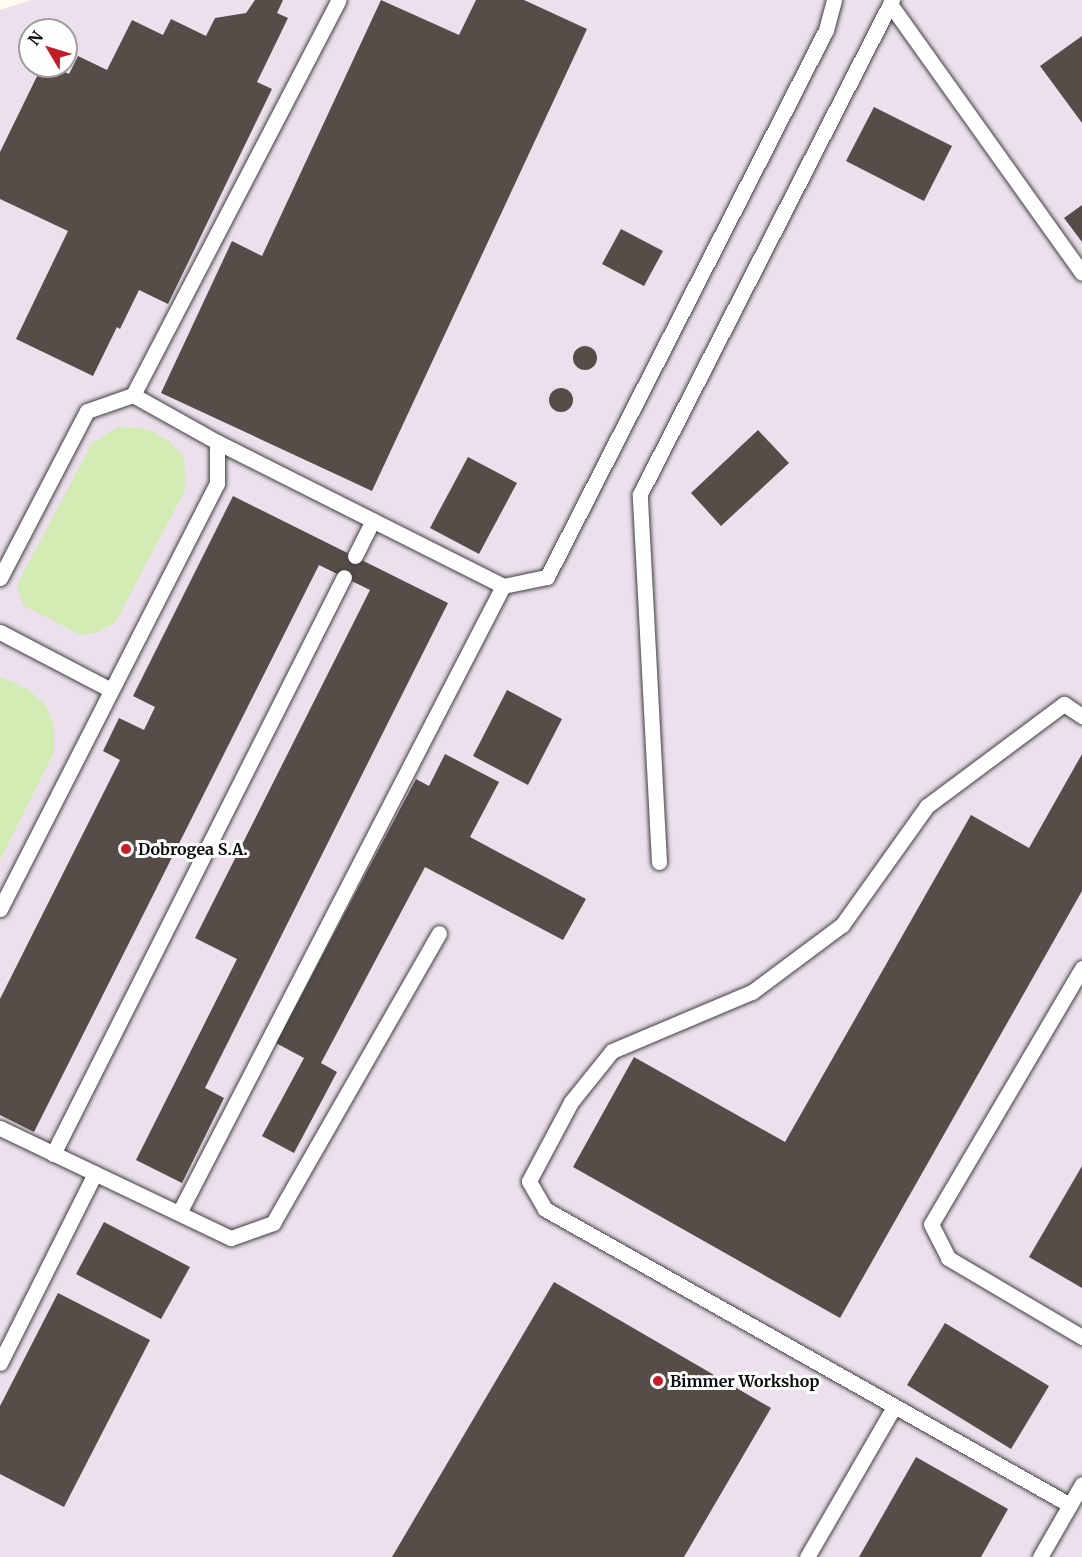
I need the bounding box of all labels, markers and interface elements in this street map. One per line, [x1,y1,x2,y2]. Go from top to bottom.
north arrow [18,18,78,78]
text: N [24,27,47,49]
place label: Dobrogea S.A. [138,839,248,859]
marker: Dobrogea S.A. [119,842,133,856]
place label: Bimmer Workshop [670,1371,819,1391]
marker: Bimmer Workshop [651,1374,665,1388]

